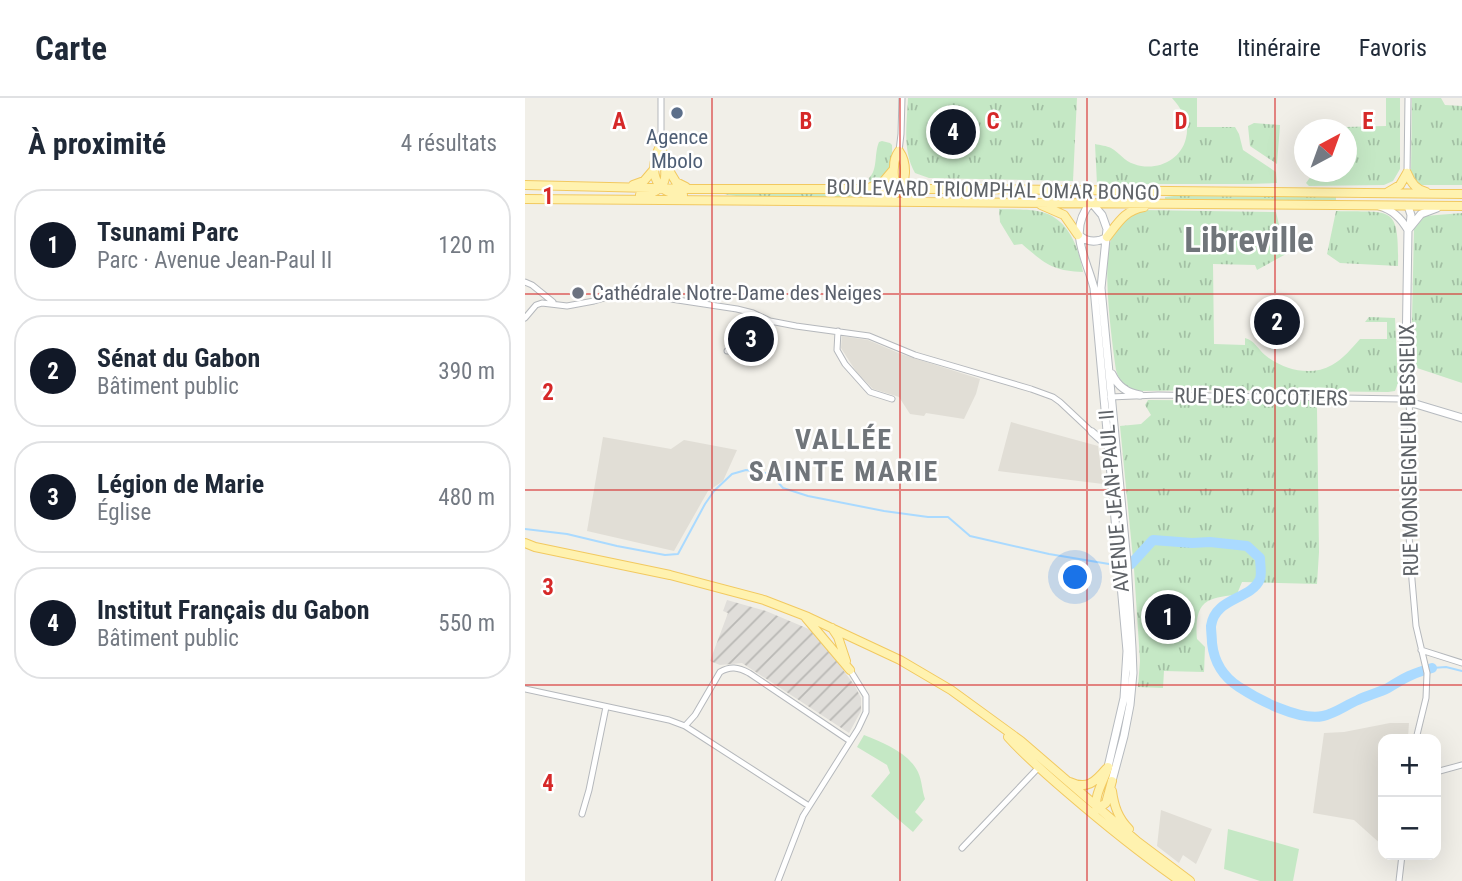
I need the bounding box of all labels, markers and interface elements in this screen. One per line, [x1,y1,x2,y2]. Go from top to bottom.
text: Carte [35,29,107,68]
text: Carte [1148,34,1199,62]
text: Itinéraire [1237,34,1321,62]
text: Favoris [1359,34,1427,62]
marker: Agence Mbolo [669,105,685,121]
pin: 4 [930,106,976,158]
text: A [612,108,626,135]
text: B [800,108,812,135]
text: C [986,108,1000,135]
text: D [1175,108,1188,135]
text: E [1362,108,1374,135]
north arrow [1294,119,1357,182]
place label: Agence Mbolo [646,125,708,173]
text: À proximité [28,126,166,161]
text: 4 résultats [401,130,497,157]
street label: BOULEVARD TRIOMPHAL OMAR BONGO [826,175,1160,205]
text: 1 [542,183,554,210]
text: Tsunami Parc [97,217,239,247]
district label: Libreville [1184,220,1314,261]
text: 1 [47,232,59,259]
text: 120 m [438,232,495,259]
text: Parc · Avenue Jean-Paul II [97,247,332,274]
place label: Cathédrale Notre-Dame des Neiges [592,281,882,305]
marker: Cathédrale Notre-Dame des Neiges [570,285,586,301]
pin: 2 [1254,296,1300,348]
pin: 3 [728,313,774,365]
street label: RUE MONSEIGNEUR BESSIEUX [1395,323,1423,577]
text: Sénat du Gabon [97,343,260,373]
text: 2 [47,358,59,385]
text: 390 m [438,358,495,385]
text: Bâtiment public [97,373,239,400]
text: 2 [542,379,554,406]
street label: RUE DES COCOTIERS [1174,383,1348,411]
street label: AVENUE JEAN-PAUL II [1094,408,1134,594]
district label: VALLÉE SAINTE MARIE [749,423,939,488]
text: Légion de Marie [97,469,264,499]
text: 3 [47,484,59,511]
text: 480 m [438,484,495,511]
text: Église [97,499,151,526]
your location [1058,560,1092,594]
text: 3 [542,574,554,601]
pin: 1 [1145,591,1191,643]
text: Institut Français du Gabon [97,595,370,625]
text: 4 [47,610,59,637]
text: 550 m [438,610,495,637]
text: Bâtiment public [97,625,239,652]
map controls [1378,734,1441,860]
button: + [1378,734,1441,797]
text: 4 [542,770,554,797]
button: − [1378,797,1441,860]

